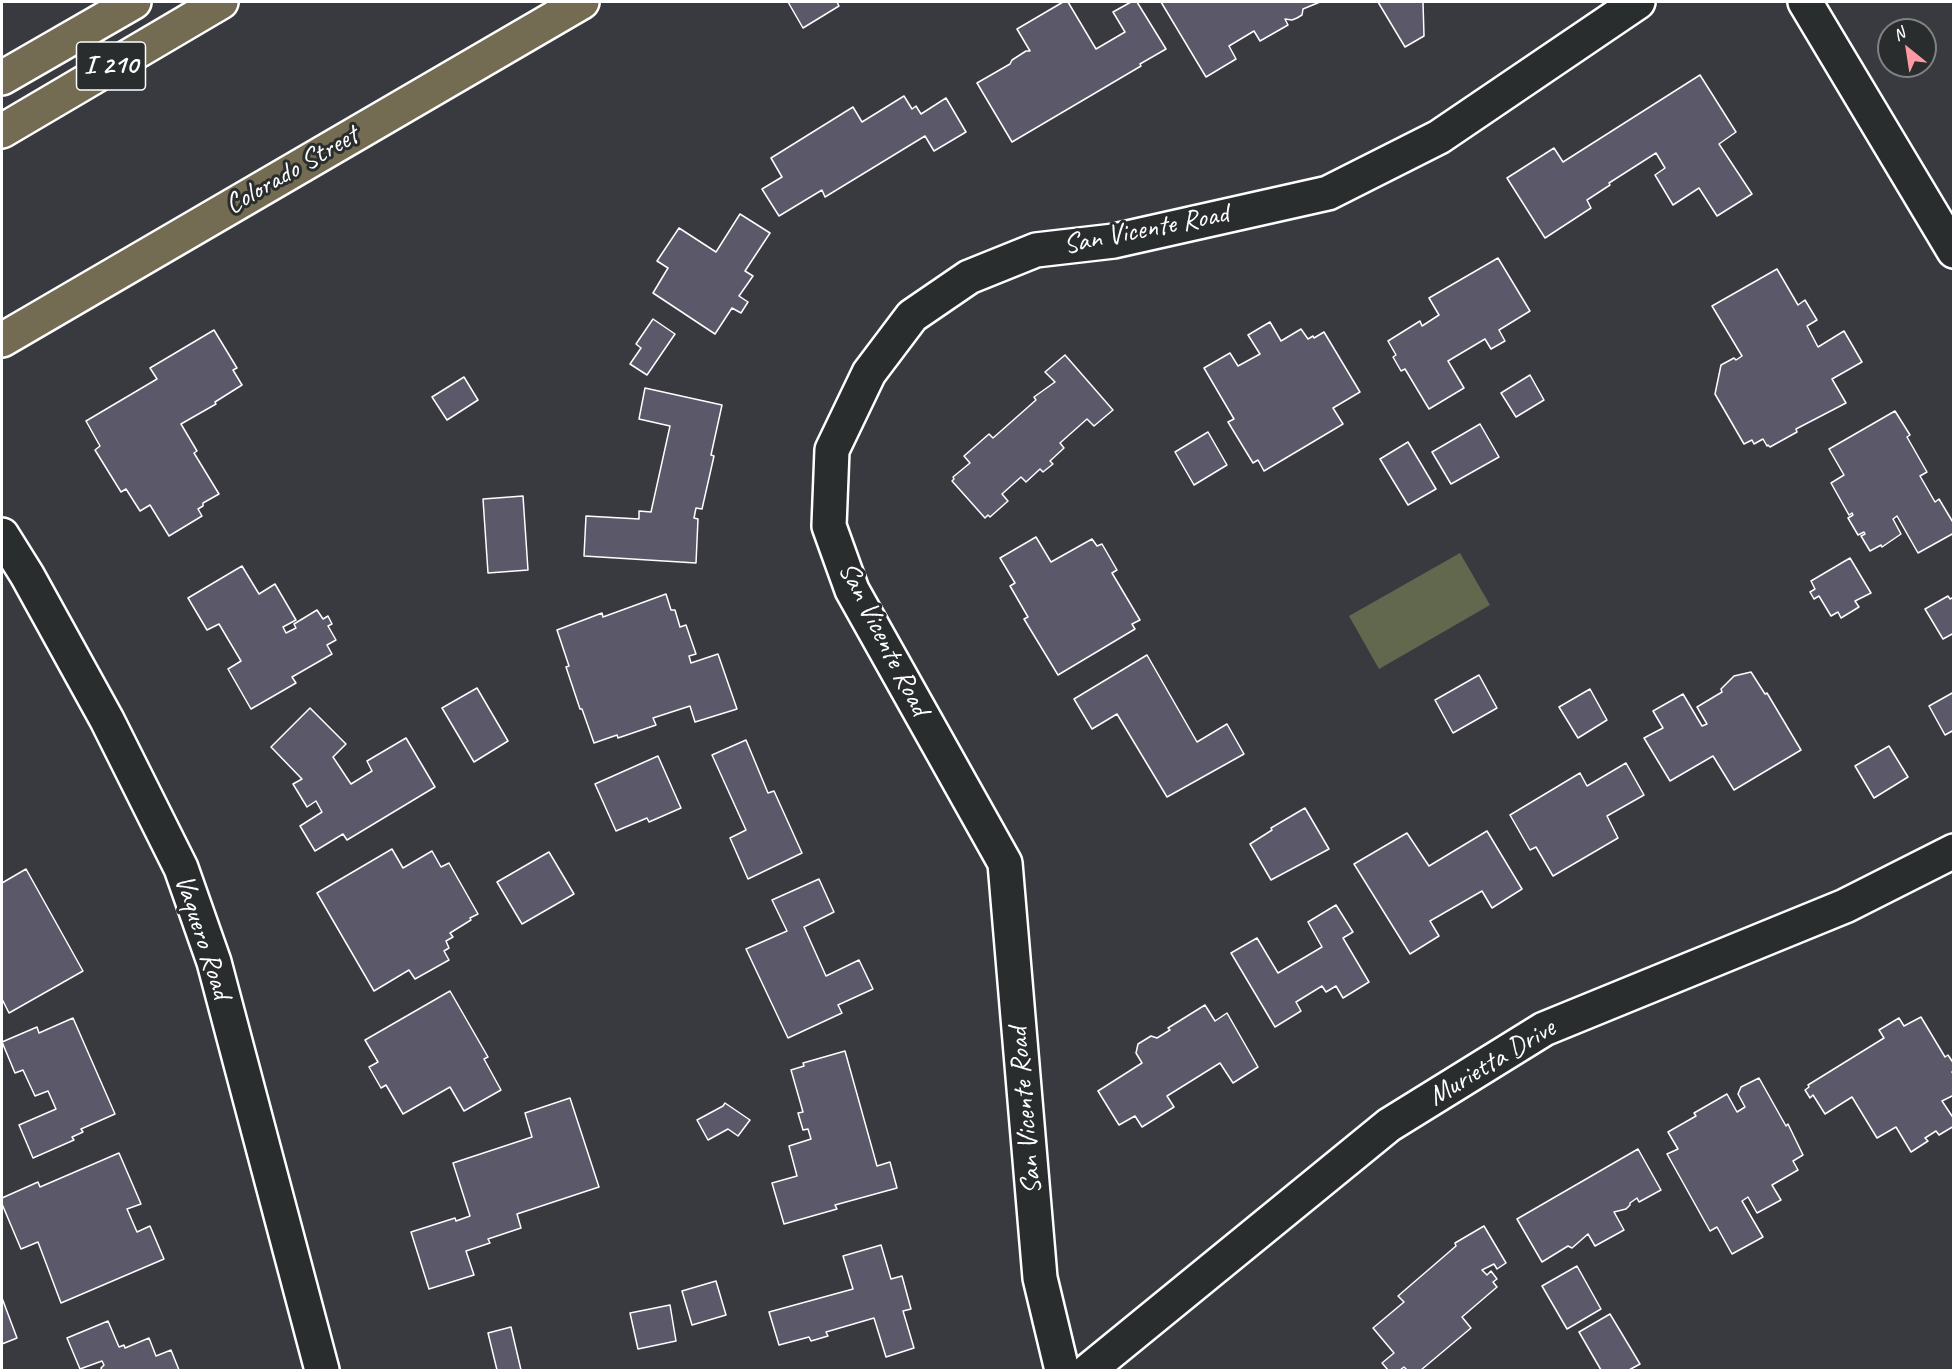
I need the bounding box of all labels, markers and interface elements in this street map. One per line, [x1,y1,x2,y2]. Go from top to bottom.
north arrow [1877,18,1937,78]
text: N [1890,23,1908,45]
road number: I 210 [76,42,146,90]
street label: Colorado Street [220,119,364,223]
street label: San Vicente Road [1061,198,1231,262]
street label: San Vicente Road [830,557,936,721]
street label: Vaquero Road [166,871,238,1003]
street label: Murietta Drive [1422,1012,1562,1114]
street label: San Vicente Road [1002,1026,1050,1196]

